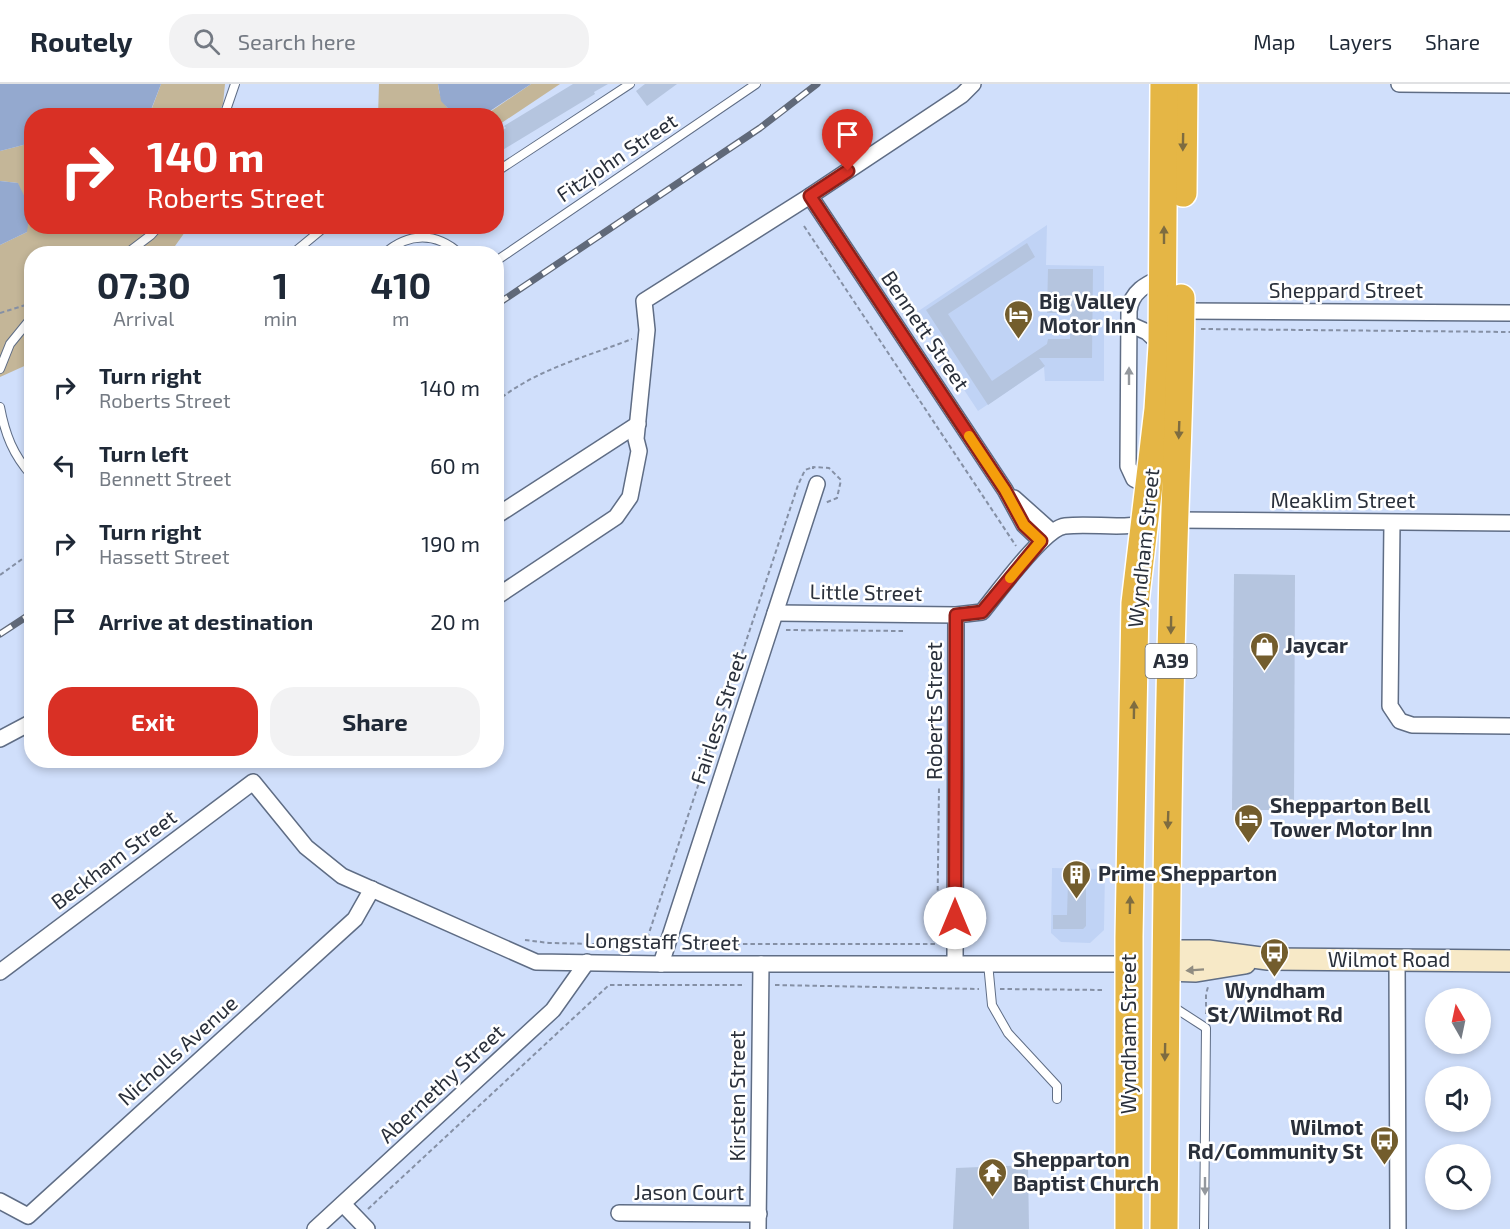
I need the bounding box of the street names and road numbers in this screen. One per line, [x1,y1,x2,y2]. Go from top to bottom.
street label: Fitzjohn Street [551,107,682,207]
street label: Bennett Street [877,266,975,395]
street label: Sheppard Street [1269,277,1423,302]
street label: Wyndham Street [1122,467,1163,629]
street label: Meaklim Street [1271,487,1415,512]
street label: Little Street [810,578,923,605]
street label: Roberts Street [921,642,946,780]
road number: A39 [1146,644,1196,678]
street label: Fairless Street [684,648,751,787]
street label: Beckham Street [46,804,181,914]
street label: Longstaff Street [584,927,740,954]
street label: Wilmot Road [1328,946,1450,971]
street label: Wyndham Street [1115,954,1140,1114]
street label: Nicholls Avenue [112,990,242,1110]
street label: Abernethy Street [373,1018,509,1147]
street label: Kirsten Street [724,1030,749,1162]
street label: Jason Court [634,1179,744,1204]

